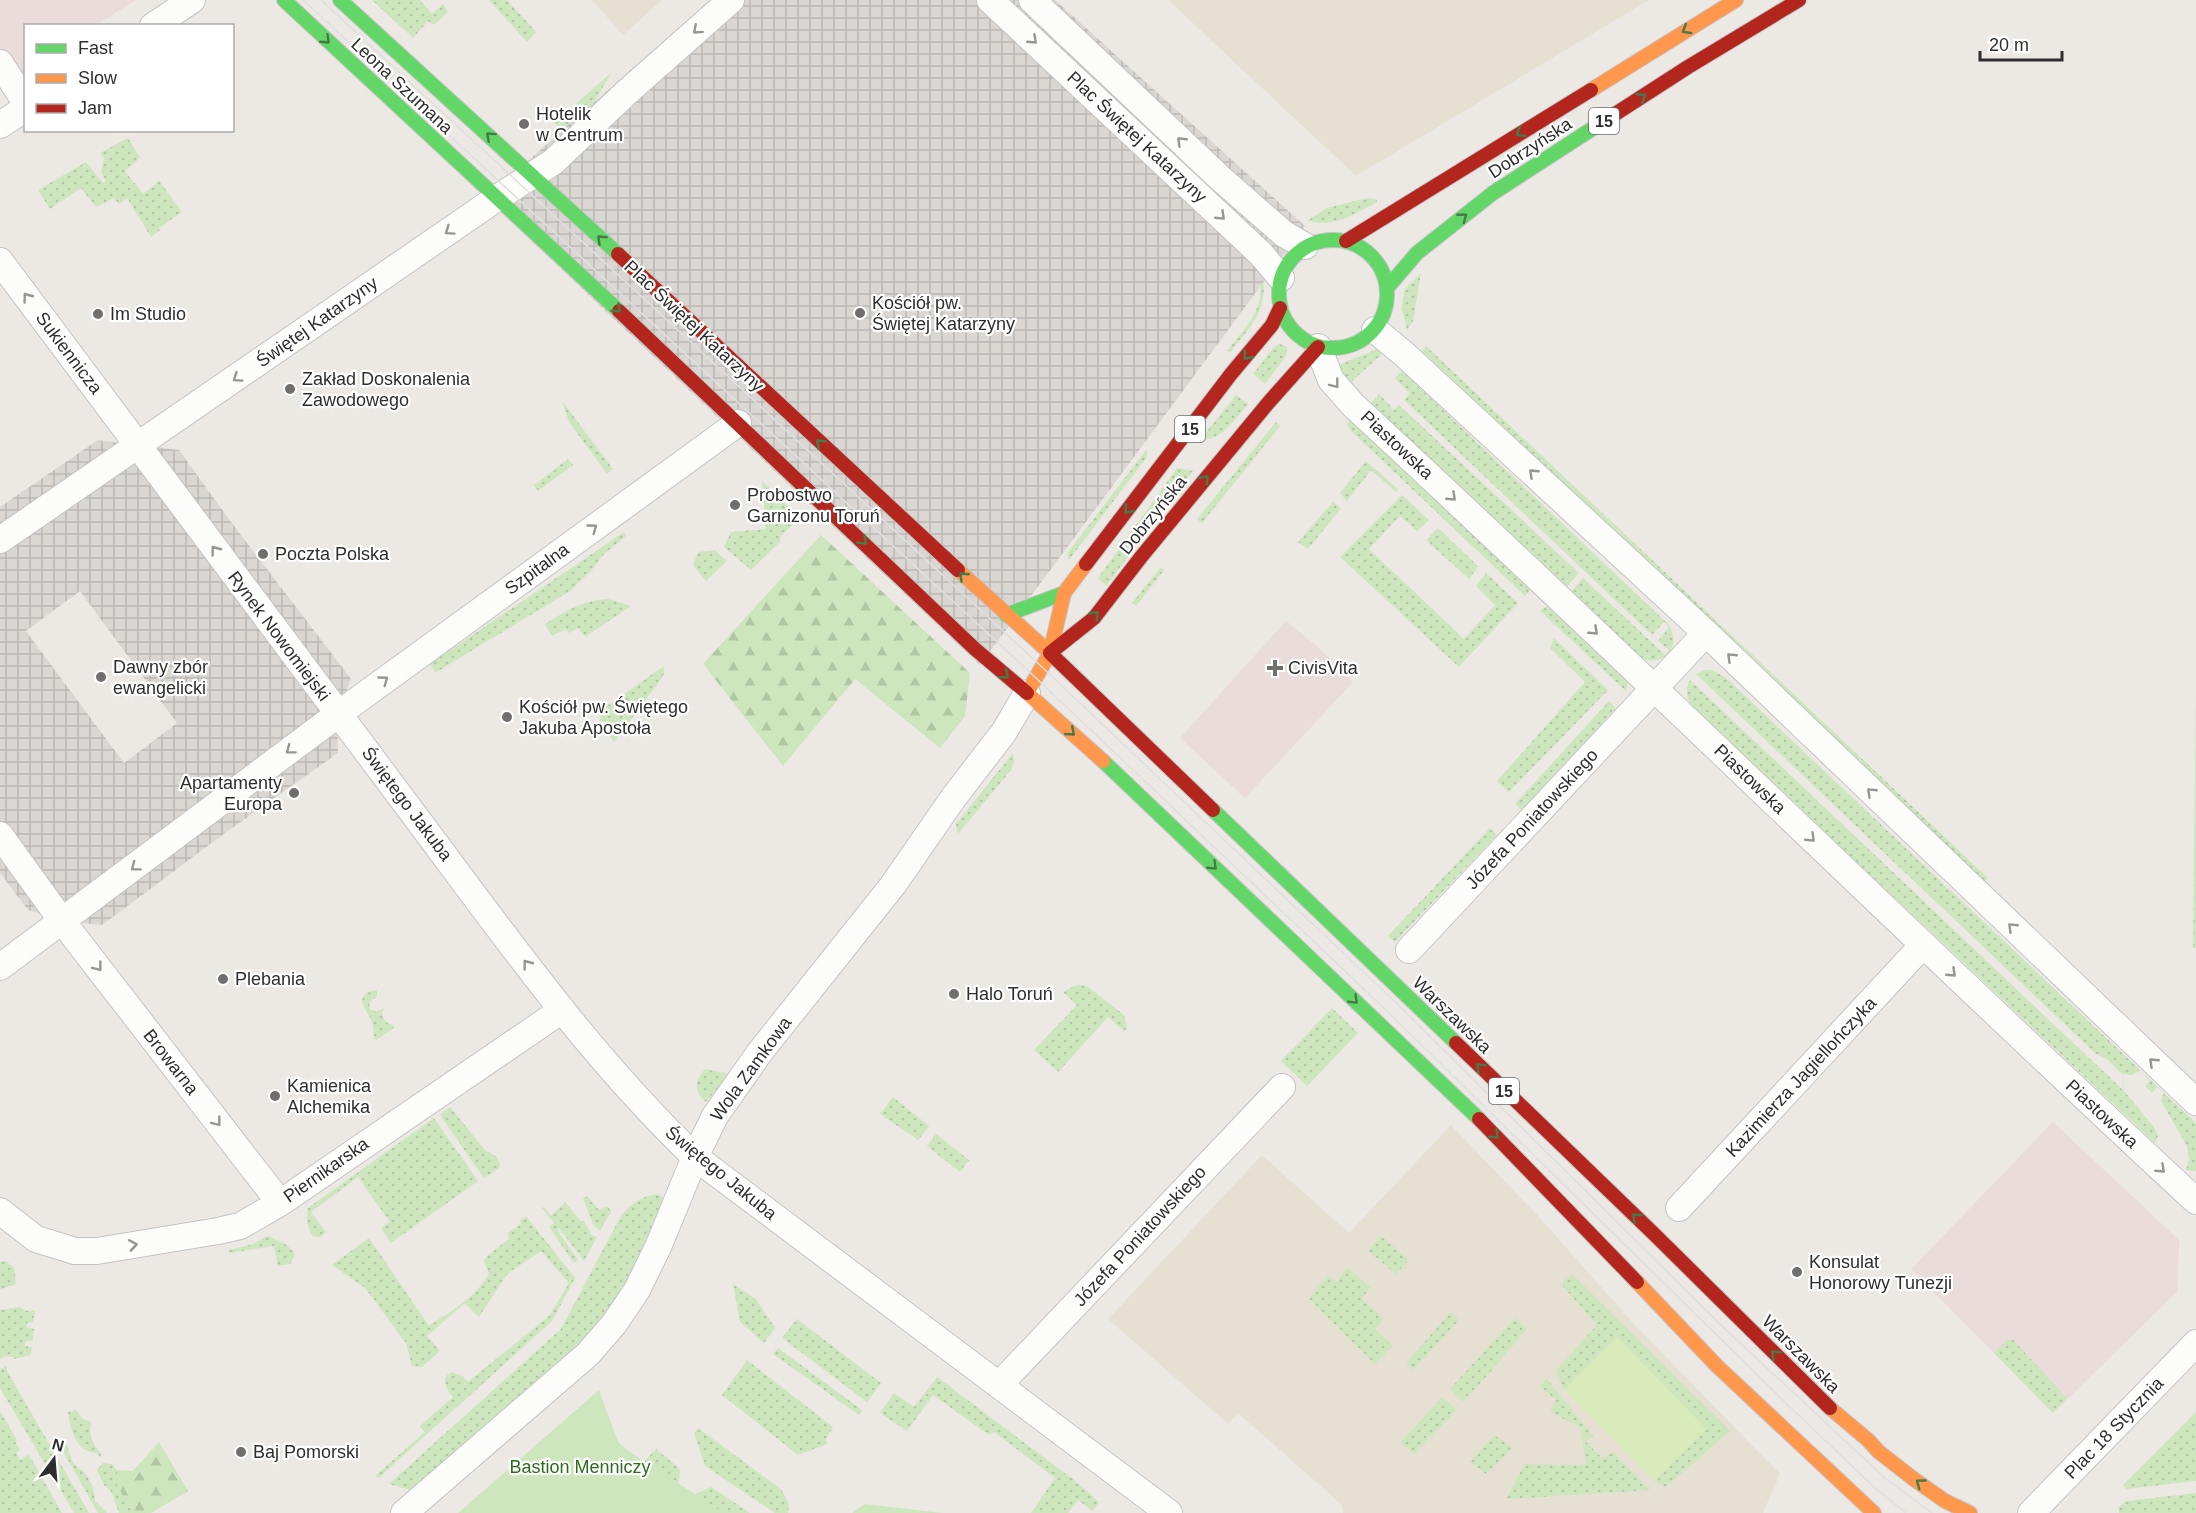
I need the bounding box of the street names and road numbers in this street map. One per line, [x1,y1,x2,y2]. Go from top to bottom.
street label: Leona Szumana [347,34,457,139]
street label: Plac Świętej Katarzyny [1063,67,1211,207]
road number: 15 [1589,108,1619,134]
street label: Dobrzyńska [1485,113,1576,182]
street label: Plac Świętej Katarzyny [620,256,768,396]
street label: Świętej Katarzyny [252,272,381,371]
street label: Sukiennicza [32,308,107,399]
street label: Piastowska [1357,407,1438,484]
road number: 15 [1175,416,1205,442]
street label: Dobrzyńska [1115,471,1191,558]
street label: Szpitalna [501,539,574,599]
street label: Rynek Nowomiejski [224,567,334,705]
street label: Piastowska [1710,740,1790,818]
street label: Świętego Jakuba [358,743,458,866]
street label: Józefa Poniatowskiego [1462,745,1602,893]
street label: Warszawska [1409,973,1496,1058]
street label: Kazimierza Jagiellończyka [1722,992,1881,1161]
street label: Wola Zamkowa [707,1012,796,1125]
street label: Browarna [139,1025,203,1099]
street label: Piastowska [2062,1076,2143,1153]
road number: 15 [1489,1078,1519,1104]
street label: Świętego Jakuba [661,1121,782,1225]
street label: Piernikarska [280,1133,373,1207]
street label: Józefa Poniatowskiego [1070,1162,1210,1310]
street label: Warszawska [1758,1311,1845,1398]
street label: Plac 18 Stycznia [2061,1372,2168,1483]

